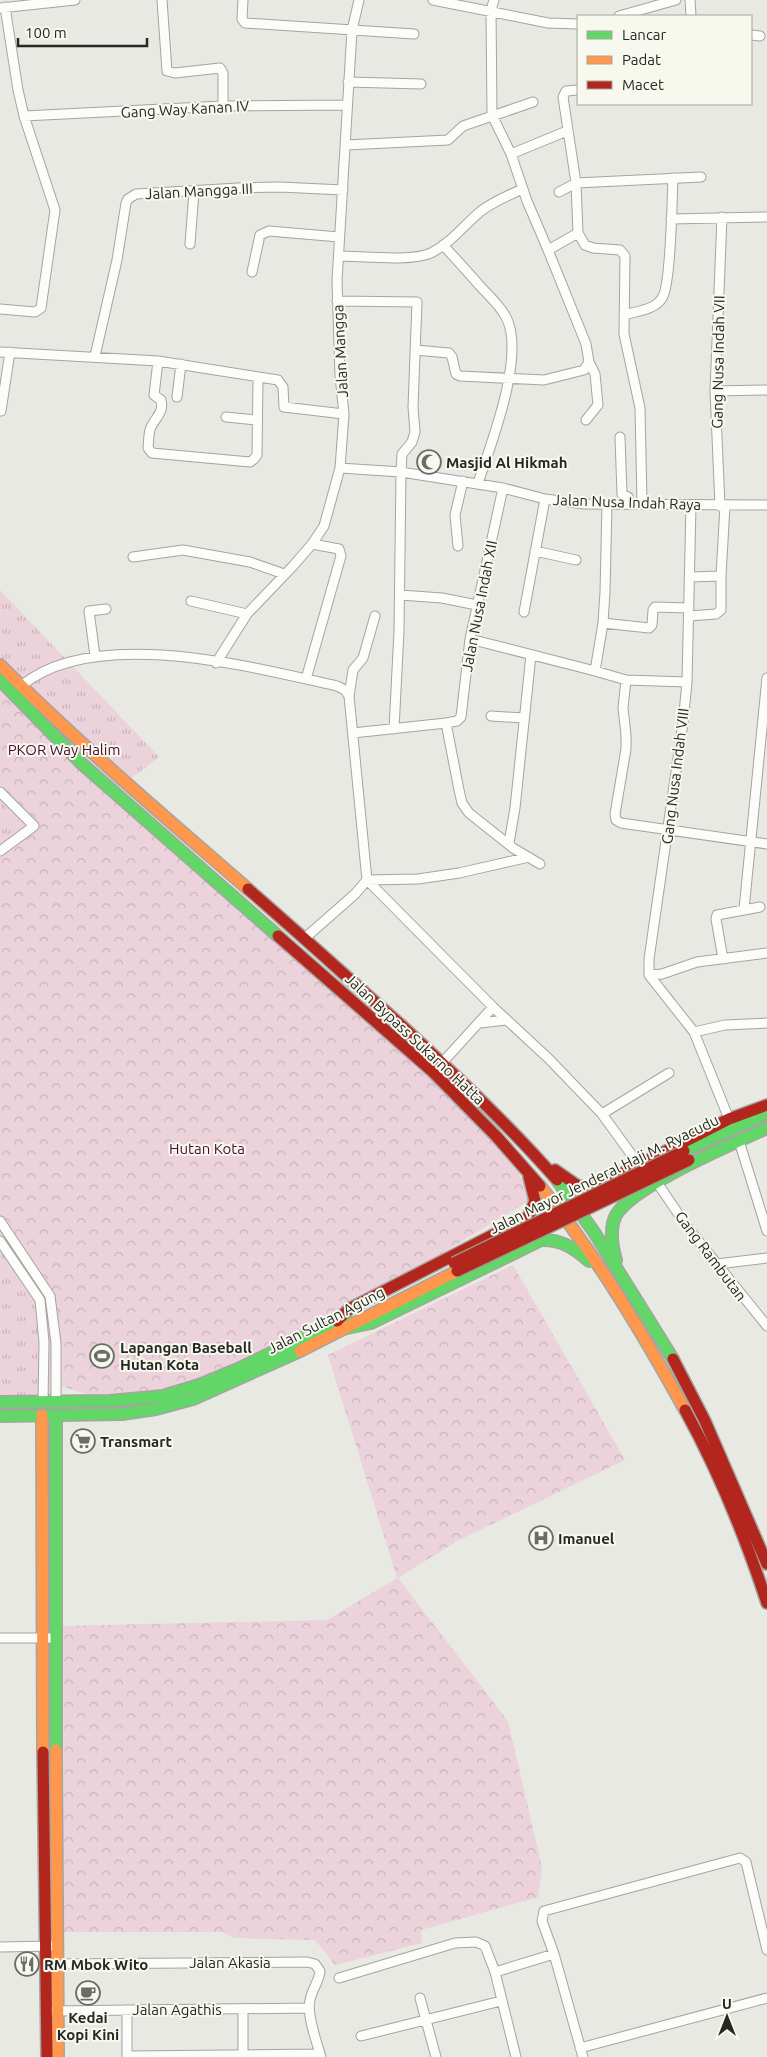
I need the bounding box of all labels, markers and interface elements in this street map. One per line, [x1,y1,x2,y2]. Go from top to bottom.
scale bar [18,15,146,47]
legend [577,15,752,105]
text: 100 m [25,24,67,41]
text: Lancar [622,26,667,43]
text: Padat [622,51,661,68]
text: Macet [622,76,664,93]
street label: Gang Way Kanan IV [120,97,250,121]
street label: Jalan Mangga III [145,180,253,202]
street label: Gang Nusa Indah VII [708,295,728,429]
street label: Jalan Mangga [329,304,351,398]
mosque icon: Masjid Al Hikmah [416,449,442,475]
place label: Masjid Al Hikmah [446,454,567,471]
street label: Jalan Nusa Indah Raya [552,491,702,513]
street label: Jalan Nusa Indah XII [458,539,500,673]
street label: Gang Nusa Indah VIII [658,707,692,845]
park label: PKOR Way Halim [8,741,120,758]
street label: Jalan Bypass Sukarno Hatta [342,970,488,1108]
street label: Jalan Mayor Jenderal Haji M. Ryacudu [487,1111,721,1237]
park label: Hutan Kota [169,1140,245,1157]
street label: Gang Rambutan [672,1208,750,1304]
street label: Jalan Sultan Agung [265,1283,387,1357]
place label: Lapangan Baseball Hutan Kota [120,1339,252,1373]
sports icon: Lapangan Baseball Hutan Kota [89,1343,115,1369]
supermarket icon: Transmart [70,1428,96,1454]
place label: Transmart [100,1433,172,1450]
hospital icon: Imanuel [528,1525,554,1551]
place label: Imanuel [558,1530,615,1547]
restaurant icon: RM Mbok Wito [14,1951,40,1977]
street label: Jalan Akasia [189,1954,271,1971]
place label: RM Mbok Wito [44,1956,148,1973]
cafe icon: Kedai Kopi Kini [75,1980,101,2006]
north arrow [702,1992,752,2042]
text: U [722,1996,732,2012]
street label: Jalan Agathis [132,2001,222,2018]
place label: Kedai Kopi Kini [57,2009,119,2043]

